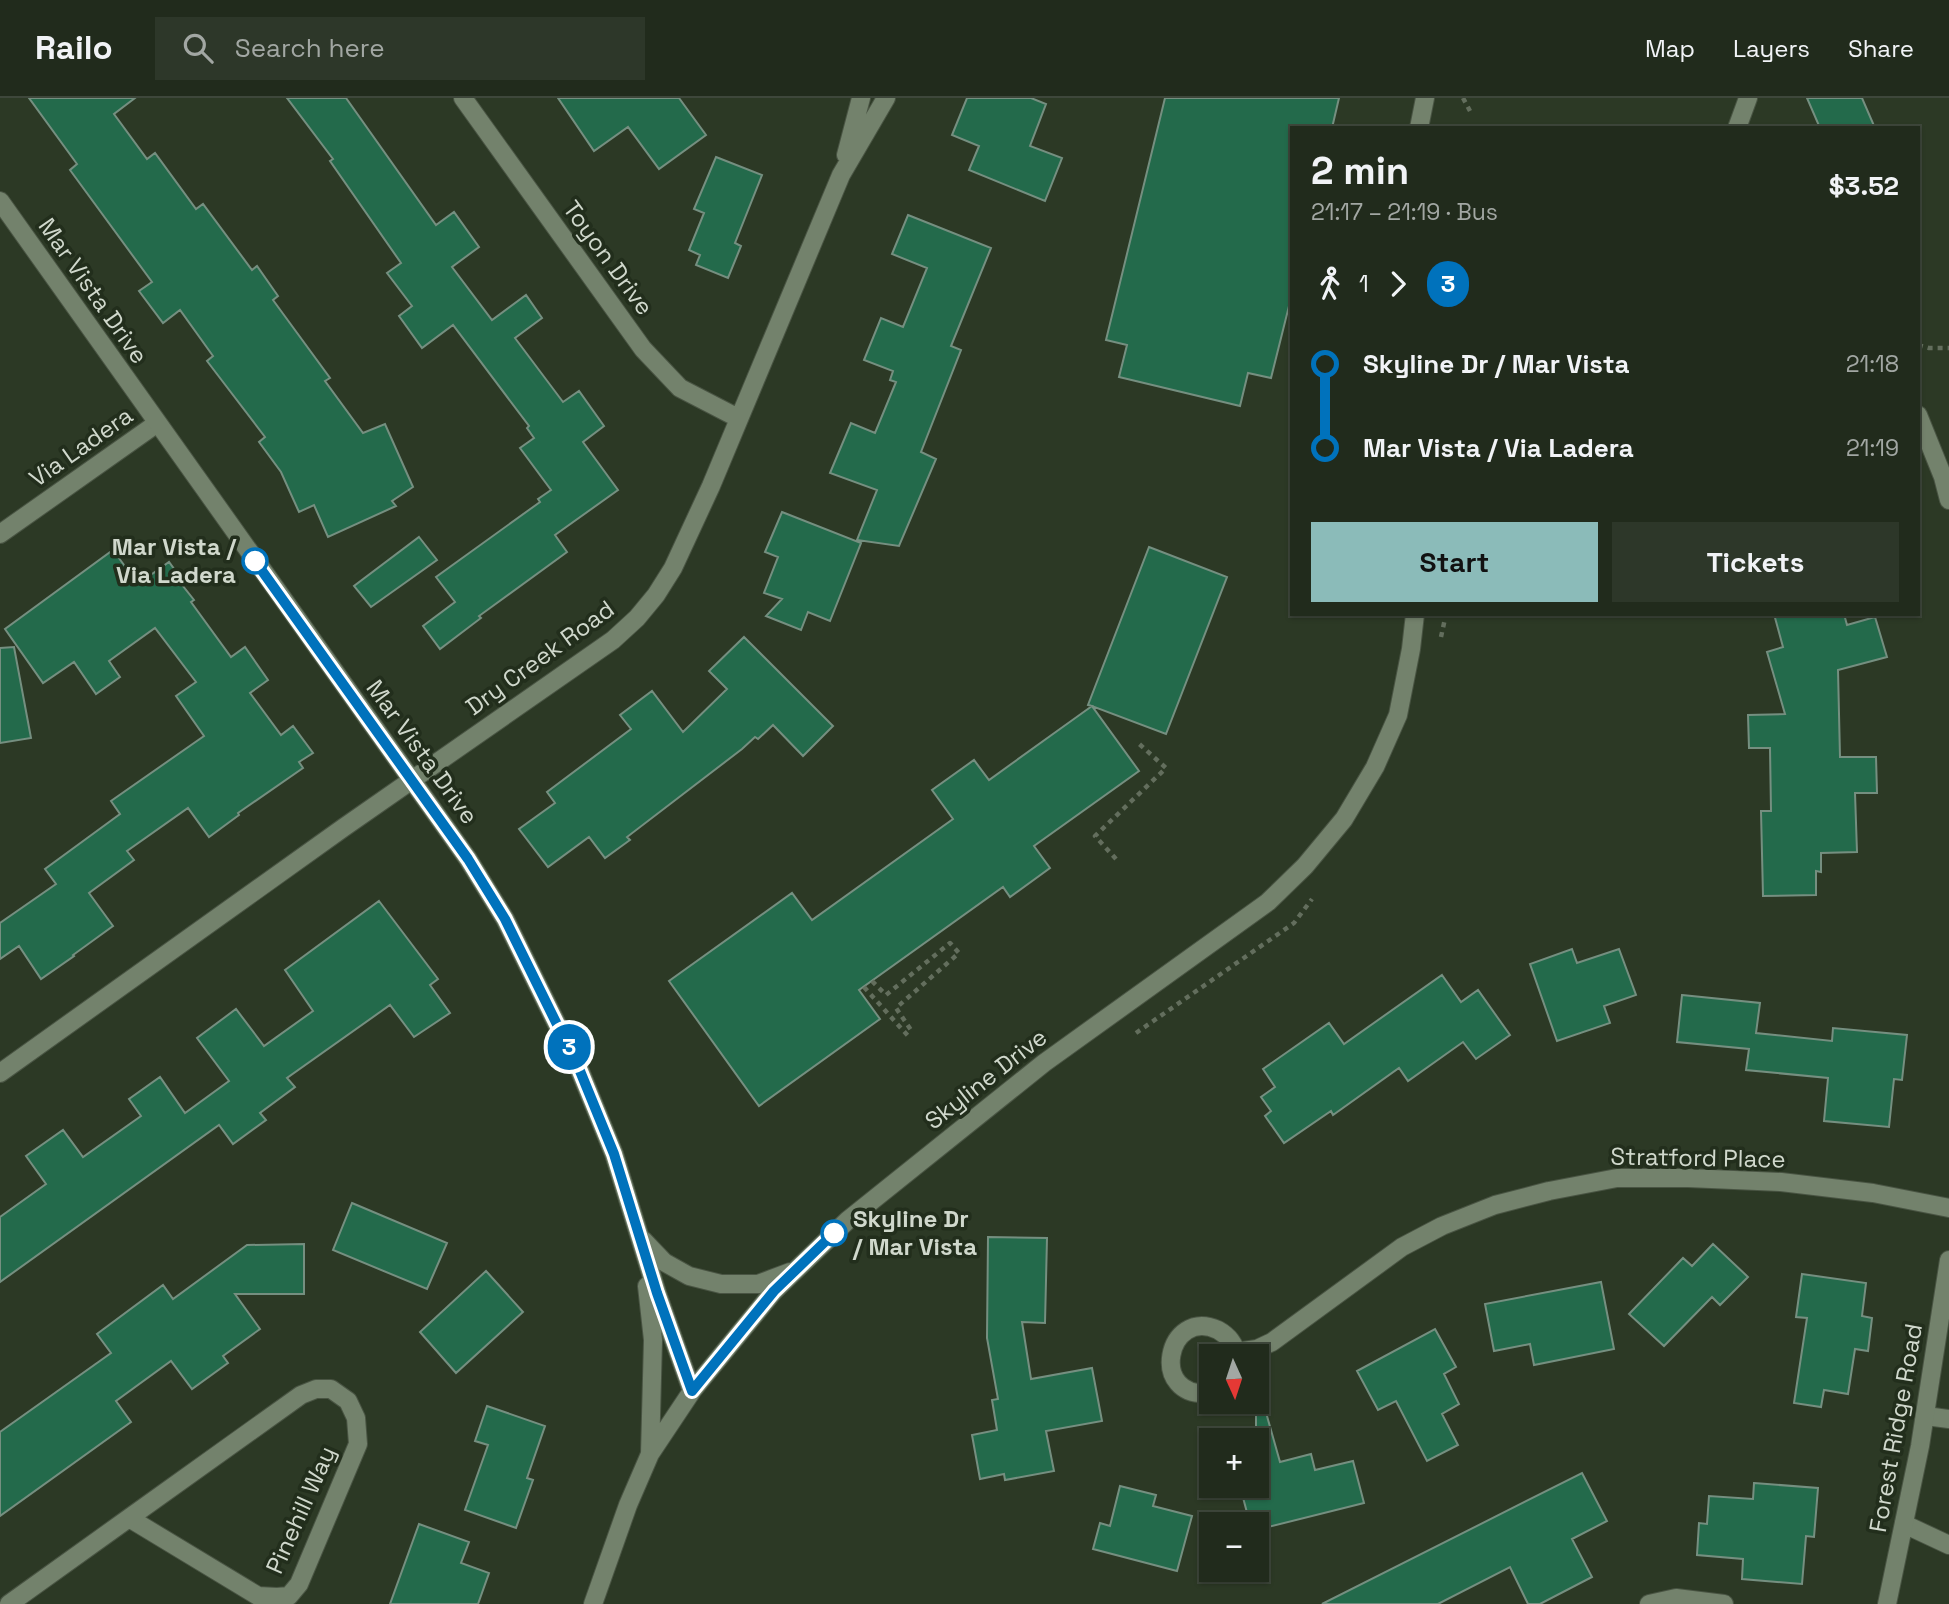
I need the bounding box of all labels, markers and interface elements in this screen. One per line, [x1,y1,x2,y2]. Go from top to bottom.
search box [155,17,645,80]
text: Railo [35,27,113,69]
icon: search [179,29,217,67]
text: Search here [235,31,385,65]
text: Map [1645,33,1695,64]
text: Layers [1733,33,1810,64]
text: Share [1848,33,1914,64]
text: 2 min [1311,147,1409,195]
text: $3.52 [1829,169,1899,203]
street label: Toyon Drive [556,194,660,321]
text: 21:17 – 21:19 · Bus [1311,197,1498,227]
street label: Mar Vista Drive [32,212,155,370]
icon: walk [1311,265,1349,303]
icon: forward [1379,265,1417,303]
text: 3 [1441,268,1455,299]
text: 1 [1359,269,1369,299]
text: Skyline Dr / Mar Vista [1363,347,1630,381]
text: 21:18 [1846,349,1899,379]
street label: Via Ladera [23,400,139,494]
text: Mar Vista / Via Ladera [1363,431,1634,465]
text: 21:19 [1846,433,1899,463]
button: Start [1311,522,1598,602]
button: Tickets [1612,522,1899,602]
place label: Mar Vista / Via Ladera [112,531,237,590]
marker: Mar Vista / Via Ladera [242,548,268,574]
street label: Dry Creek Road [459,593,620,722]
street label: Mar Vista Drive [360,673,485,830]
street label: Skyline Drive [918,1021,1053,1136]
line badge: 3 [546,1024,592,1070]
text: 3 [562,1031,576,1062]
street label: Stratford Place [1610,1140,1786,1175]
place label: Skyline Dr / Mar Vista [852,1203,977,1262]
marker: Skyline Dr / Mar Vista [821,1220,847,1246]
street label: Forest Ridge Road [1862,1321,1929,1535]
north arrow [1199,1344,1269,1414]
map controls [1199,1344,1269,1582]
button: + [1199,1428,1269,1498]
street label: Pinehill Way [259,1441,342,1578]
button: − [1199,1512,1269,1582]

